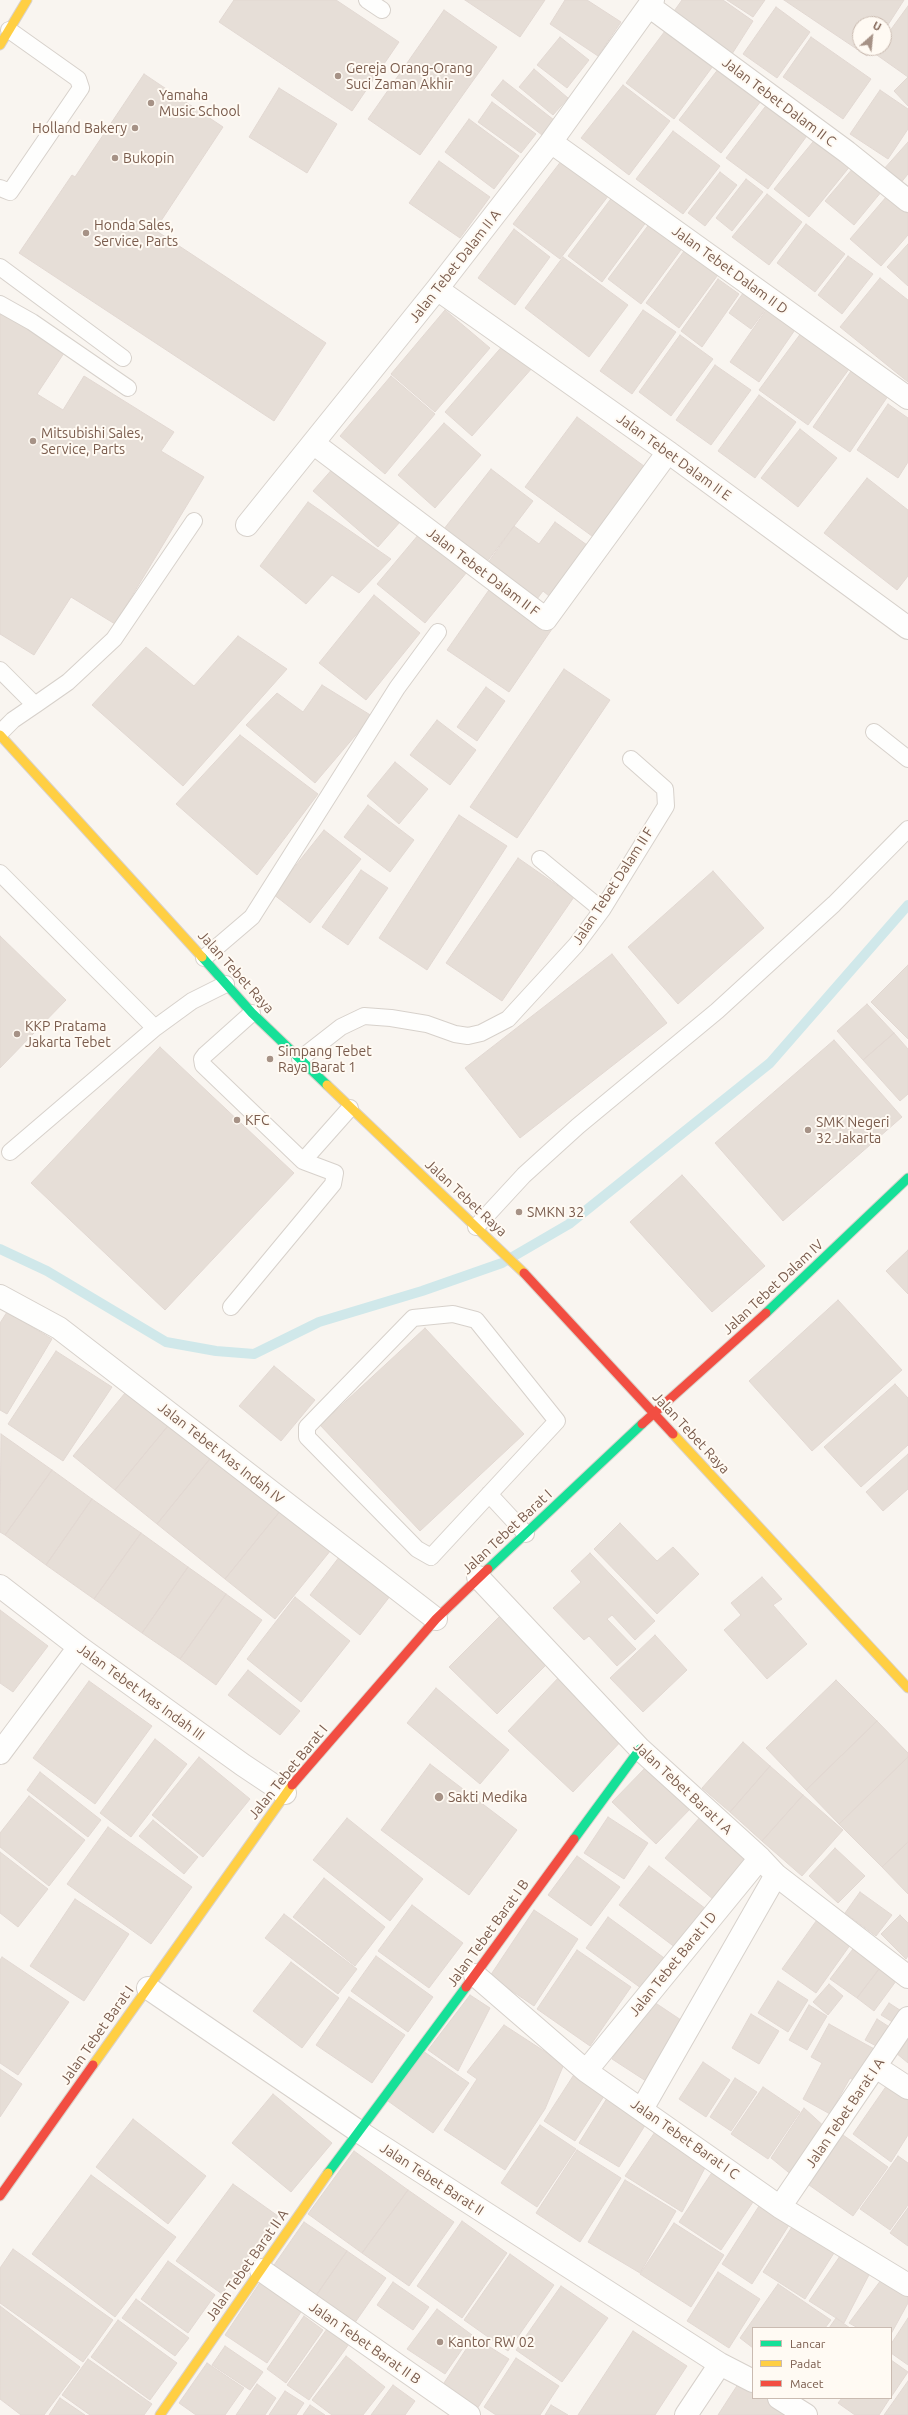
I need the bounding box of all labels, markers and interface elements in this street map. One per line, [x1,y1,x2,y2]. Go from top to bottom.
north arrow [852,16,892,56]
text: U [871,19,883,33]
street label: Jalan Tebet Dalam II C [719,54,839,150]
place label: Gereja Orang-Orang Suci Zaman Akhir [346,60,473,92]
marker: Gereja Orang-Orang Suci Zaman Akhir [333,71,343,81]
place label: Yamaha Music School [159,87,240,120]
marker: Yamaha Music School [146,98,156,108]
place label: Holland Bakery [32,120,127,136]
marker: Holland Bakery [130,123,140,133]
place label: Bukopin [123,150,174,166]
marker: Bukopin [110,153,120,163]
street label: Jalan Tebet Dalam II A [406,206,504,326]
place label: Honda Sales, Service, Parts [94,217,178,250]
street label: Jalan Tebet Dalam II D [669,222,791,318]
marker: Honda Sales, Service, Parts [81,228,91,238]
street label: Jalan Tebet Dalam II E [614,410,734,504]
place label: Mitsubishi Sales, Service, Parts [41,425,144,458]
marker: Mitsubishi Sales, Service, Parts [28,436,38,446]
street label: Jalan Tebet Dalam II F [423,524,543,620]
street label: Jalan Tebet Dalam II F [569,824,657,948]
street label: Jalan Tebet Raya [194,927,278,1017]
place label: KKP Pratama Jakarta Tebet [25,1018,111,1050]
marker: KKP Pratama Jakarta Tebet [12,1029,22,1039]
place label: Simpang Tebet Raya Barat 1 [278,1043,372,1076]
marker: Simpang Tebet Raya Barat 1 [265,1054,275,1064]
place label: KFC [245,1112,269,1128]
place label: SMK Negeri 32 Jakarta [816,1114,889,1146]
marker: KFC [232,1115,242,1125]
marker: SMK Negeri 32 Jakarta [803,1125,813,1135]
street label: Jalan Tebet Raya [422,1156,510,1240]
place label: SMKN 32 [527,1204,584,1220]
marker: SMKN 32 [514,1207,524,1217]
street label: Jalan Tebet Dalam IV [719,1236,827,1338]
street label: Jalan Tebet Raya [649,1389,733,1477]
street label: Jalan Tebet Mas Indah IV [155,1399,287,1507]
street label: Jalan Tebet Barat I [459,1486,555,1578]
street label: Jalan Tebet Mas Indah III [74,1640,208,1744]
street label: Jalan Tebet Barat I [245,1721,331,1823]
street label: Jalan Tebet Barat I A [630,1738,736,1838]
place label: Sakti Medika [448,1789,527,1805]
marker: Sakti Medika [433,1791,445,1803]
street label: Jalan Tebet Barat I B [443,1876,533,1990]
street label: Jalan Tebet Barat I D [626,1908,720,2020]
street label: Jalan Tebet Barat I [57,1982,137,2088]
street label: Jalan Tebet Barat I A [802,2055,888,2171]
street label: Jalan Tebet Barat I C [628,2095,742,2183]
street label: Jalan Tebet Barat II [377,2139,487,2219]
street label: Jalan Tebet Barat II A [202,2206,292,2324]
street label: Jalan Tebet Barat II B [306,2298,424,2388]
legend [752,2327,892,2399]
place label: Kantor RW 02 [448,2334,535,2350]
marker: Kantor RW 02 [435,2337,445,2347]
text: Lancar [790,2337,825,2350]
text: Padat [790,2357,821,2370]
text: Macet [790,2377,823,2390]

